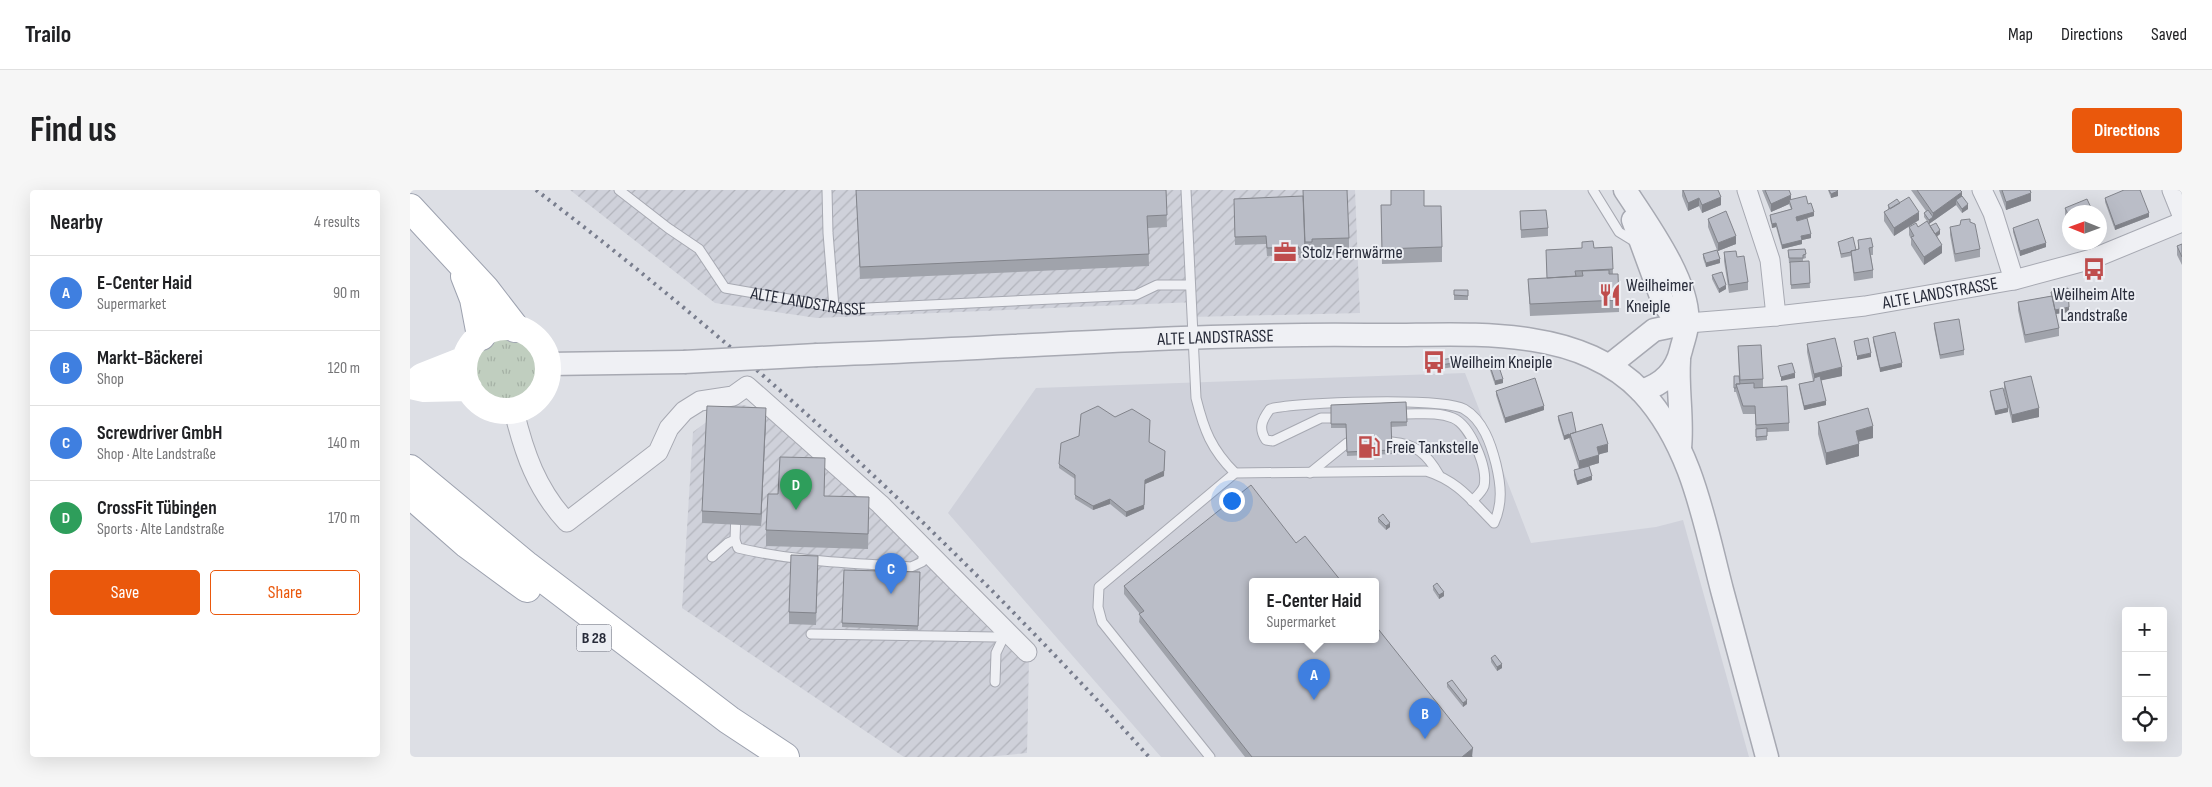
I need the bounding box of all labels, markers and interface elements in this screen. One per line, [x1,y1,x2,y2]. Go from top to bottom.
text: Trailo [25,20,71,49]
text: Map [2008,24,2033,45]
text: Directions [2061,24,2123,45]
text: Saved [2151,24,2187,45]
button: Directions [2072,108,2182,153]
text: Find us [30,109,117,152]
north arrow [2062,205,2107,250]
text: Nearby [50,210,103,235]
text: 4 results [314,213,360,232]
office icon: Stolz Fernwärme [1272,239,1298,265]
place label: Stolz Fernwärme [1302,242,1403,263]
bus stop icon: Weilheim Alte Landstraße [2081,256,2107,282]
text: E-Center Haid [97,272,192,295]
street label: ALTE LANDSTRASSE [1880,273,1999,313]
place label: Weilheimer Kneiple [1626,275,1694,317]
street label: ALTE LANDSTRASSE [748,282,867,320]
restaurant icon: Weilheimer Kneiple [1597,282,1623,308]
text: A [62,284,70,303]
text: 90 m [333,284,360,303]
place label: Weilheim Alte Landstraße [2053,284,2135,326]
text: Supermarket [97,295,166,314]
street label: ALTE LANDSTRASSE [1156,325,1274,350]
text: Markt-Bäckerei [97,347,203,370]
bus stop icon: Weilheim Kneiple [1421,349,1447,375]
place label: Weilheim Kneiple [1450,352,1552,373]
text: B [62,359,70,378]
text: 120 m [328,359,360,378]
text: Shop [97,370,124,389]
text: Screwdriver GmbH [97,422,222,445]
text: C [62,434,70,453]
text: 140 m [328,434,360,453]
fuel station icon: Freie Tankstelle [1356,434,1382,460]
place label: Freie Tankstelle [1386,437,1479,458]
text: Shop · Alte Landstraße [97,445,216,464]
pin: D [780,469,812,510]
your location [1219,488,1245,514]
text: CrossFit Tübingen [97,497,217,520]
text: D [62,509,70,528]
text: 170 m [328,509,360,528]
text: Sports · Alte Landstraße [97,520,224,539]
pin: C [875,553,907,594]
button: Save [50,570,200,615]
button: Share [210,570,360,615]
popup [1249,578,1379,643]
text: E-Center Haid [1267,590,1361,613]
map controls [2122,607,2167,742]
button: + [2122,607,2167,652]
text: Supermarket [1267,613,1336,632]
road number: B 28 [576,624,612,652]
button: − [2122,652,2167,697]
pin: A [1298,659,1330,700]
button: locate [2122,697,2167,742]
pin: B [1409,698,1441,739]

